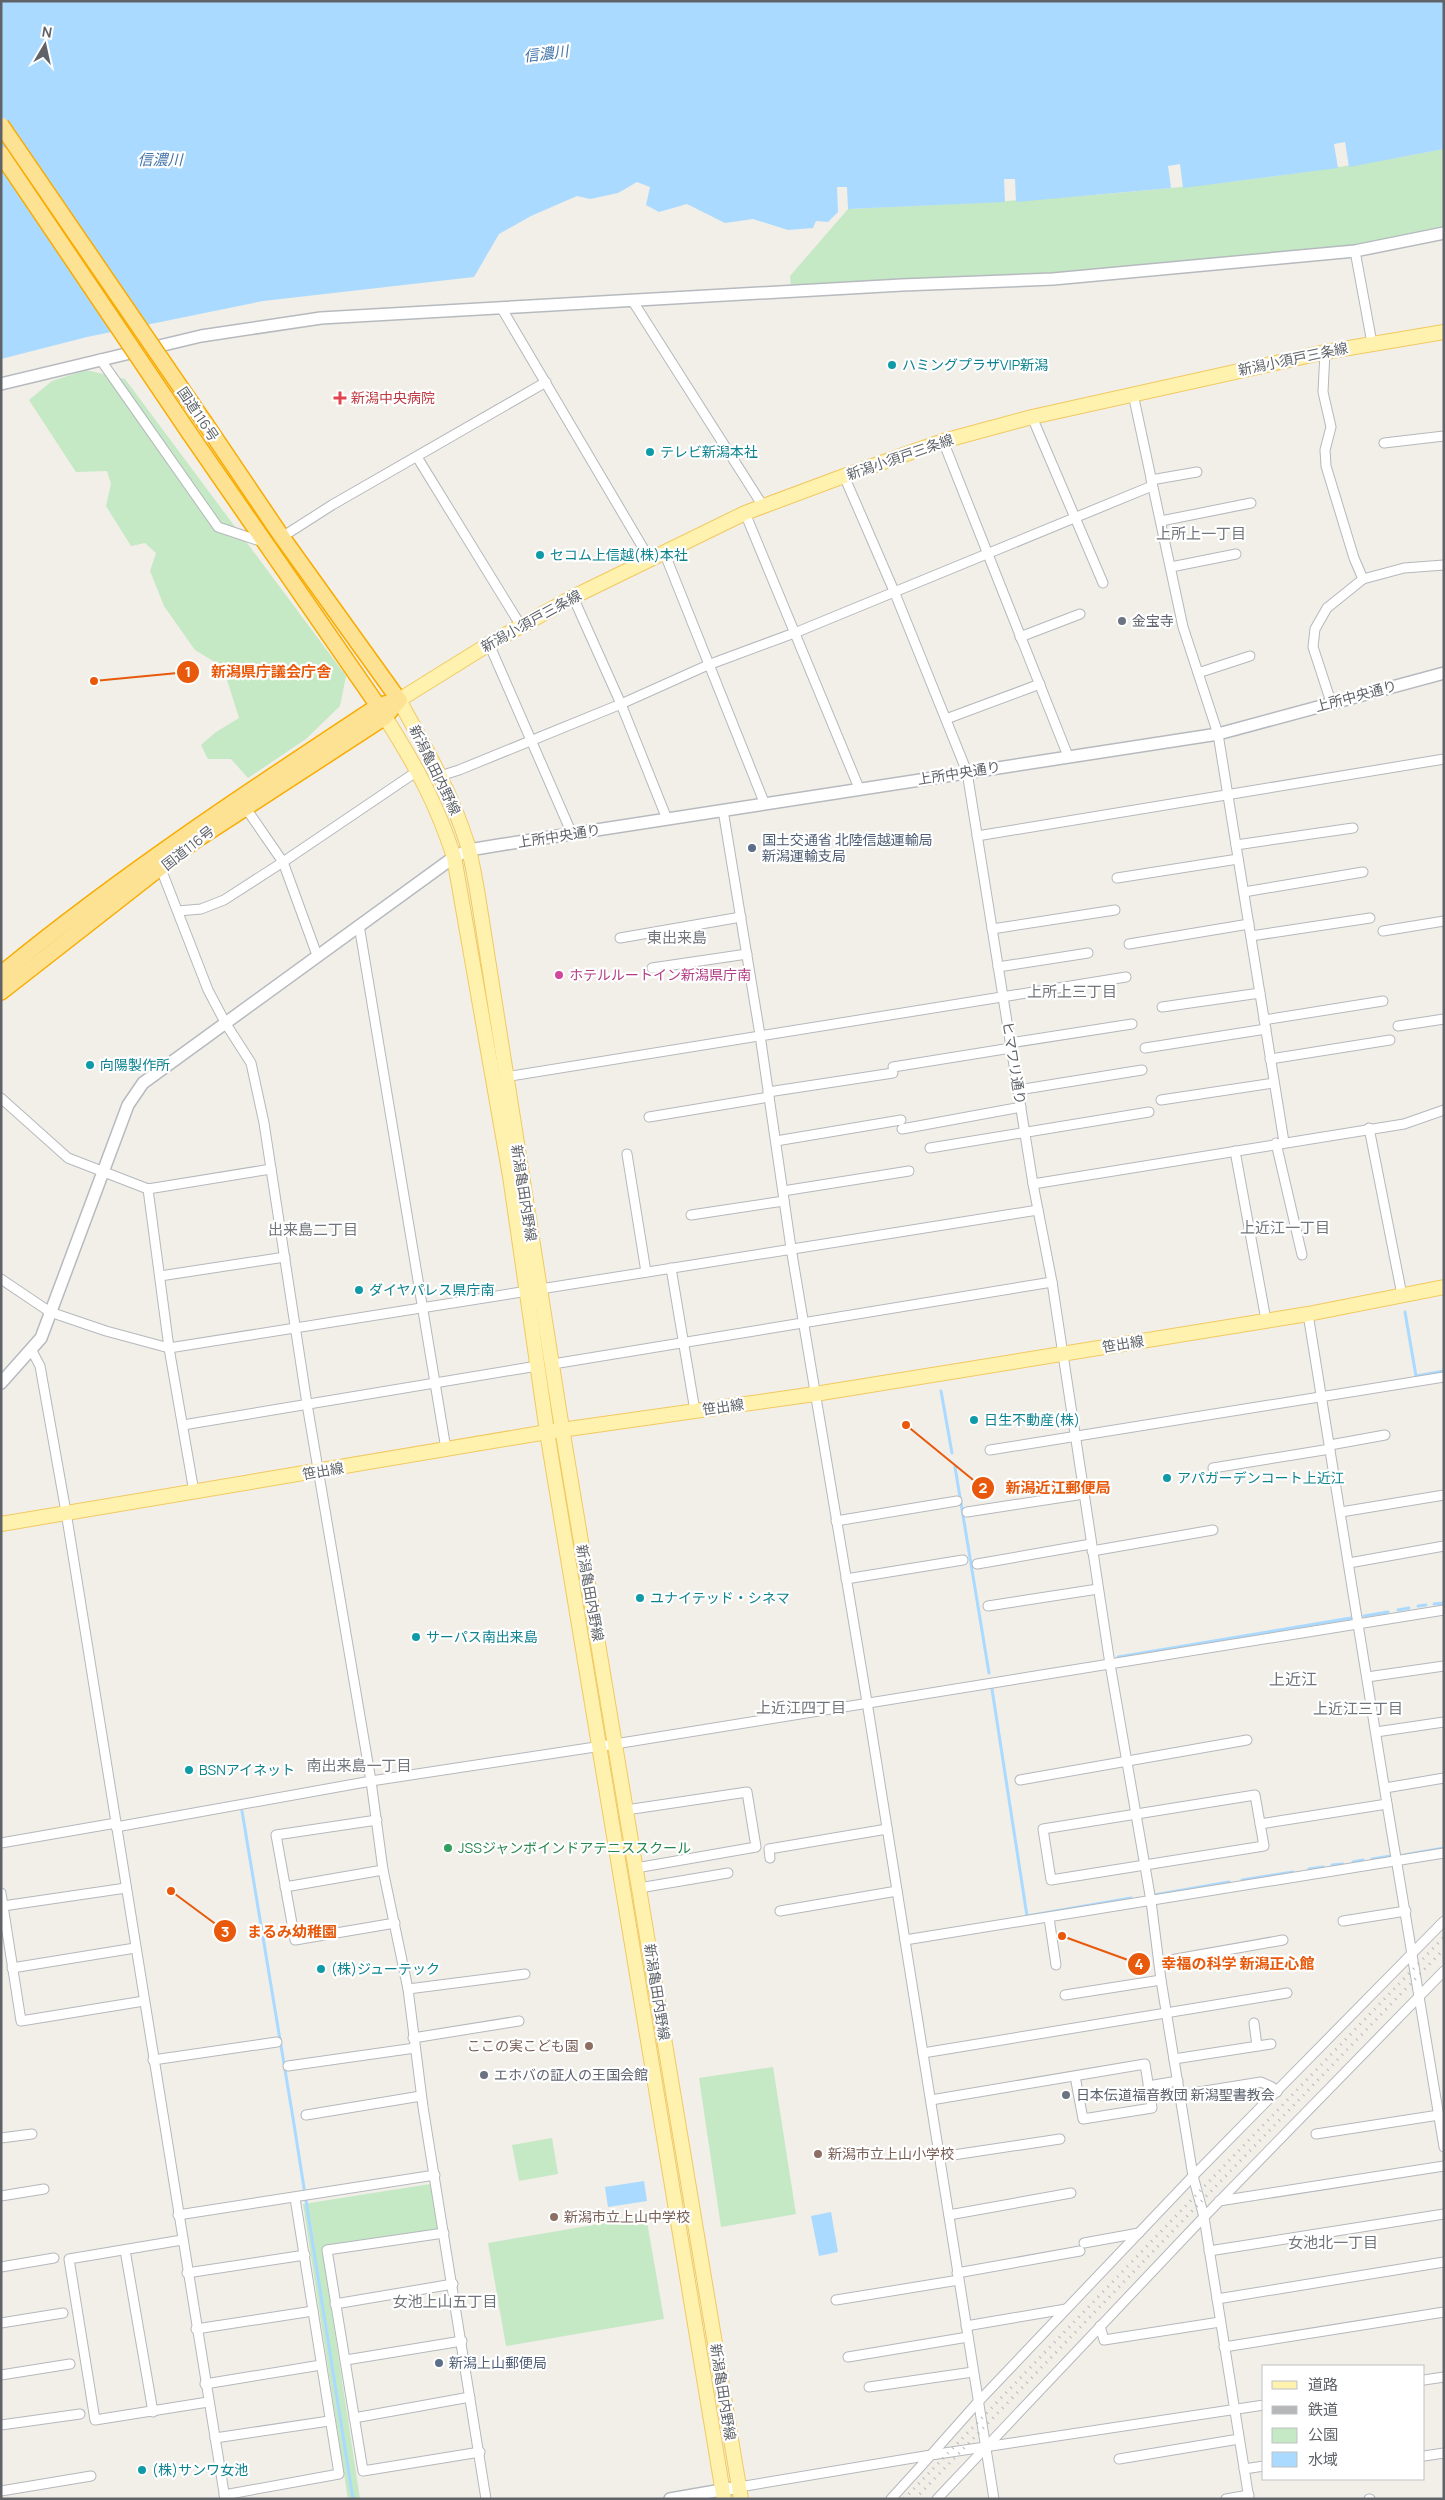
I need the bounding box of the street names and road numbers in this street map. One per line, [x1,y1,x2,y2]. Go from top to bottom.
street label: 新潟小須戸三条線 [1236,338,1350,379]
street label: 国道116号 [173,383,224,445]
street label: 新潟小須戸三条線 [844,429,956,484]
street label: 新潟小須戸三条線 [477,585,584,656]
street label: 上所中央通り [1313,675,1399,716]
street label: 新潟亀田内野線 [405,722,465,818]
street label: 上所中央通り [916,757,1002,788]
street label: 上所中央通り [516,820,602,851]
street label: 国道116号 [158,821,218,874]
street label: ヒマワリ通り [999,1020,1030,1106]
street label: 新潟亀田内野線 [507,1143,542,1243]
street label: 笹出線 [1101,1331,1145,1356]
street label: 笹出線 [701,1394,745,1419]
street label: 笹出線 [301,1458,345,1484]
street label: 新潟亀田内野線 [573,1543,608,1643]
street label: 新潟亀田内野線 [640,1942,675,2042]
street label: 新潟亀田内野線 [706,2342,741,2442]

